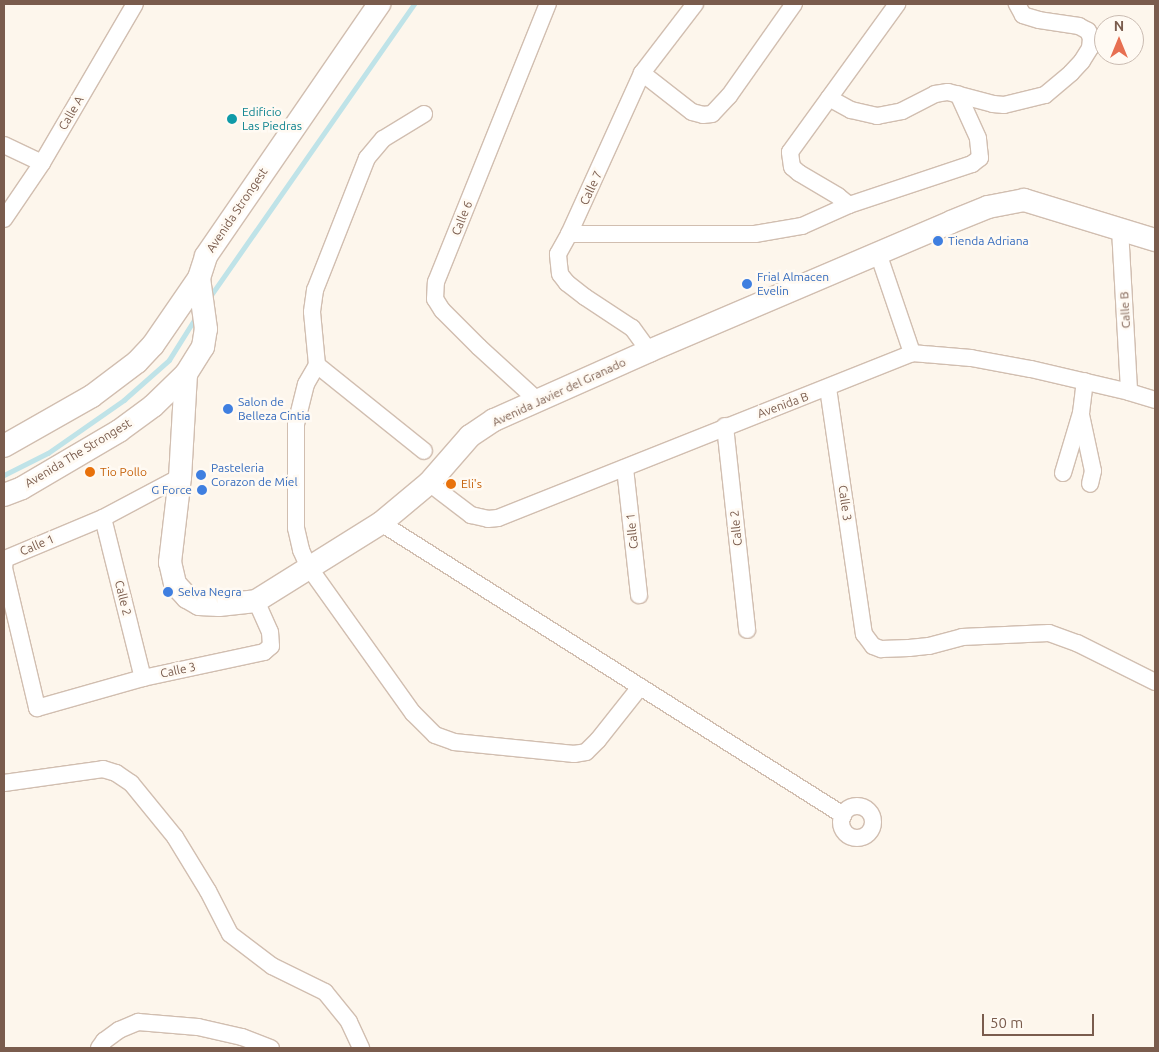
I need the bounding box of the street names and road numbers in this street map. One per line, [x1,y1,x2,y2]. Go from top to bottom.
street label: Calle A [56,93,86,133]
street label: Avenida Strongest [203,165,271,255]
street label: Calle 7 [577,169,605,207]
street label: Calle 6 [449,199,475,237]
street label: Calle B [1117,291,1133,329]
street label: Avenida Javier del Granado [490,355,628,429]
street label: Avenida B [755,389,811,421]
street label: Avenida The Strongest [22,416,134,490]
street label: Calle 3 [835,484,855,522]
street label: Calle 2 [727,509,745,547]
street label: Calle 1 [623,512,641,550]
street label: Calle 1 [18,531,56,559]
street label: Calle 2 [112,579,134,617]
street label: Calle 3 [159,659,197,681]

